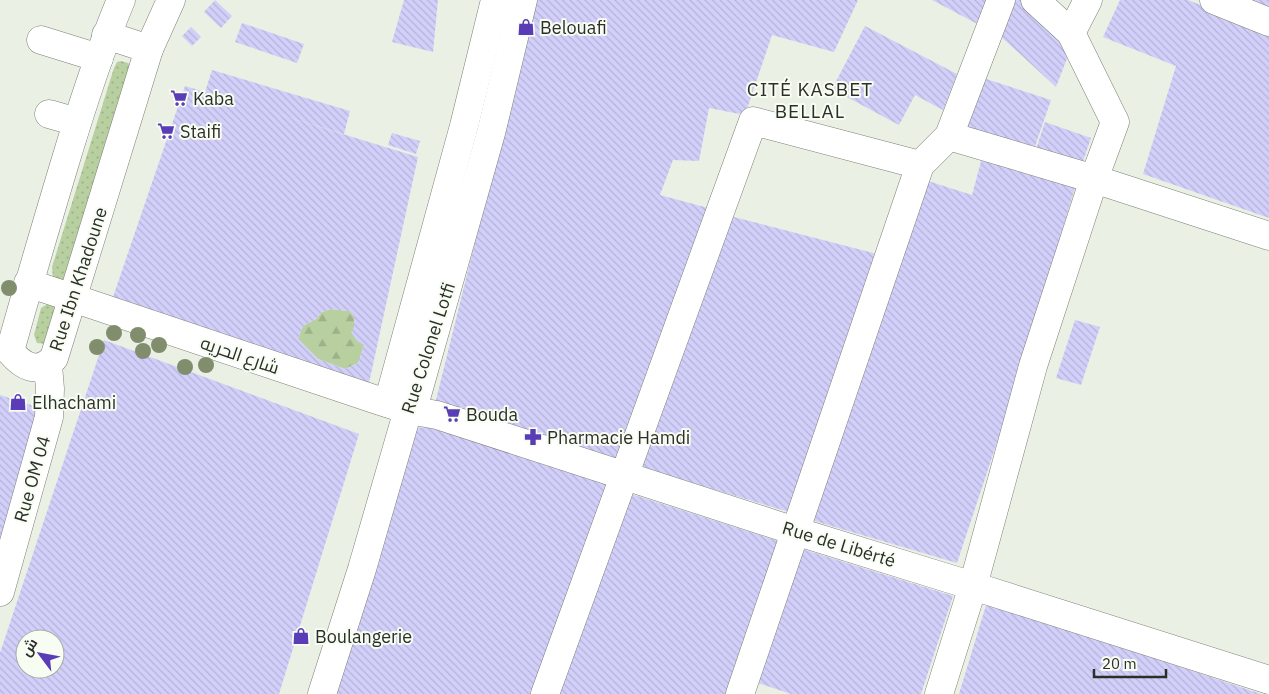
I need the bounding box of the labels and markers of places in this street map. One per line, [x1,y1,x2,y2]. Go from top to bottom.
place label: Belouafi [540,16,607,39]
shop icon: Belouafi [516,17,536,37]
place label: Kaba [193,87,234,110]
supermarket icon: Kaba [169,88,189,108]
place label: Staifi [180,120,221,143]
supermarket icon: Staifi [156,121,176,141]
place label: Elhachami [32,391,116,414]
shop icon: Elhachami [8,392,28,412]
place label: Bouda [466,403,518,426]
supermarket icon: Bouda [442,404,462,424]
place label: Pharmacie Hamdi [547,426,690,449]
pharmacy icon: Pharmacie Hamdi [523,427,543,447]
place label: Boulangerie [315,625,412,648]
shop icon: Boulangerie [291,626,311,646]

